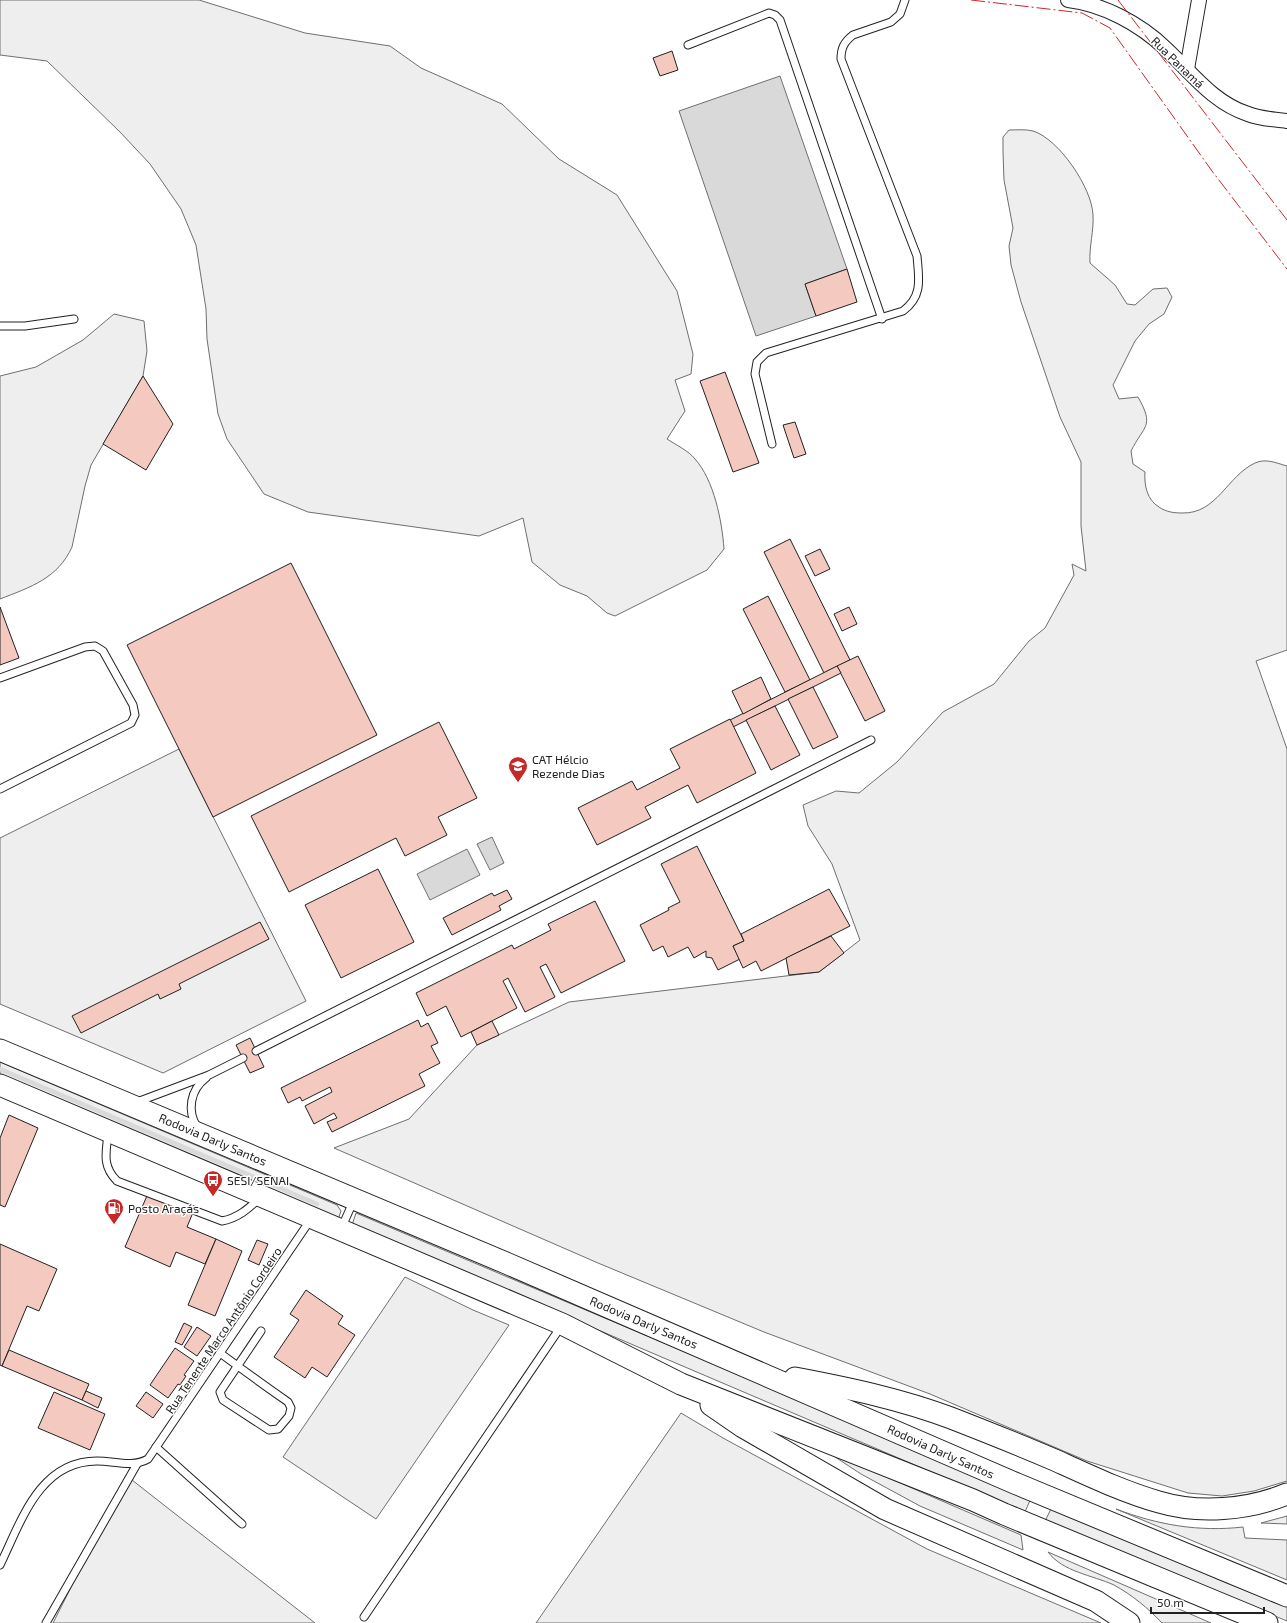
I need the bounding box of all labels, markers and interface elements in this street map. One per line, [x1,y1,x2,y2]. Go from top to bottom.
street label: Rua Panamá [1149,33,1207,91]
place label: CAT Hélcio Rezende Dias [532,752,605,780]
school or university icon: CAT Hélcio Rezende Dias [507,755,529,783]
street label: Rodovia Darly Santos [157,1110,269,1168]
bus stop icon: SESI/SENAI [202,1169,224,1197]
place label: SESI/SENAI [227,1173,289,1187]
fuel station icon: Posto Araçás [103,1197,125,1225]
place label: Posto Araçás [128,1201,199,1216]
street label: Rua Tenente Marco Antônio Cordeiro [162,1244,284,1416]
street label: Rodovia Darly Santos [588,1293,700,1351]
street label: Rodovia Darly Santos [885,1421,997,1481]
scale bar [1151,1589,1264,1615]
text: 50 m [1157,1595,1184,1609]

